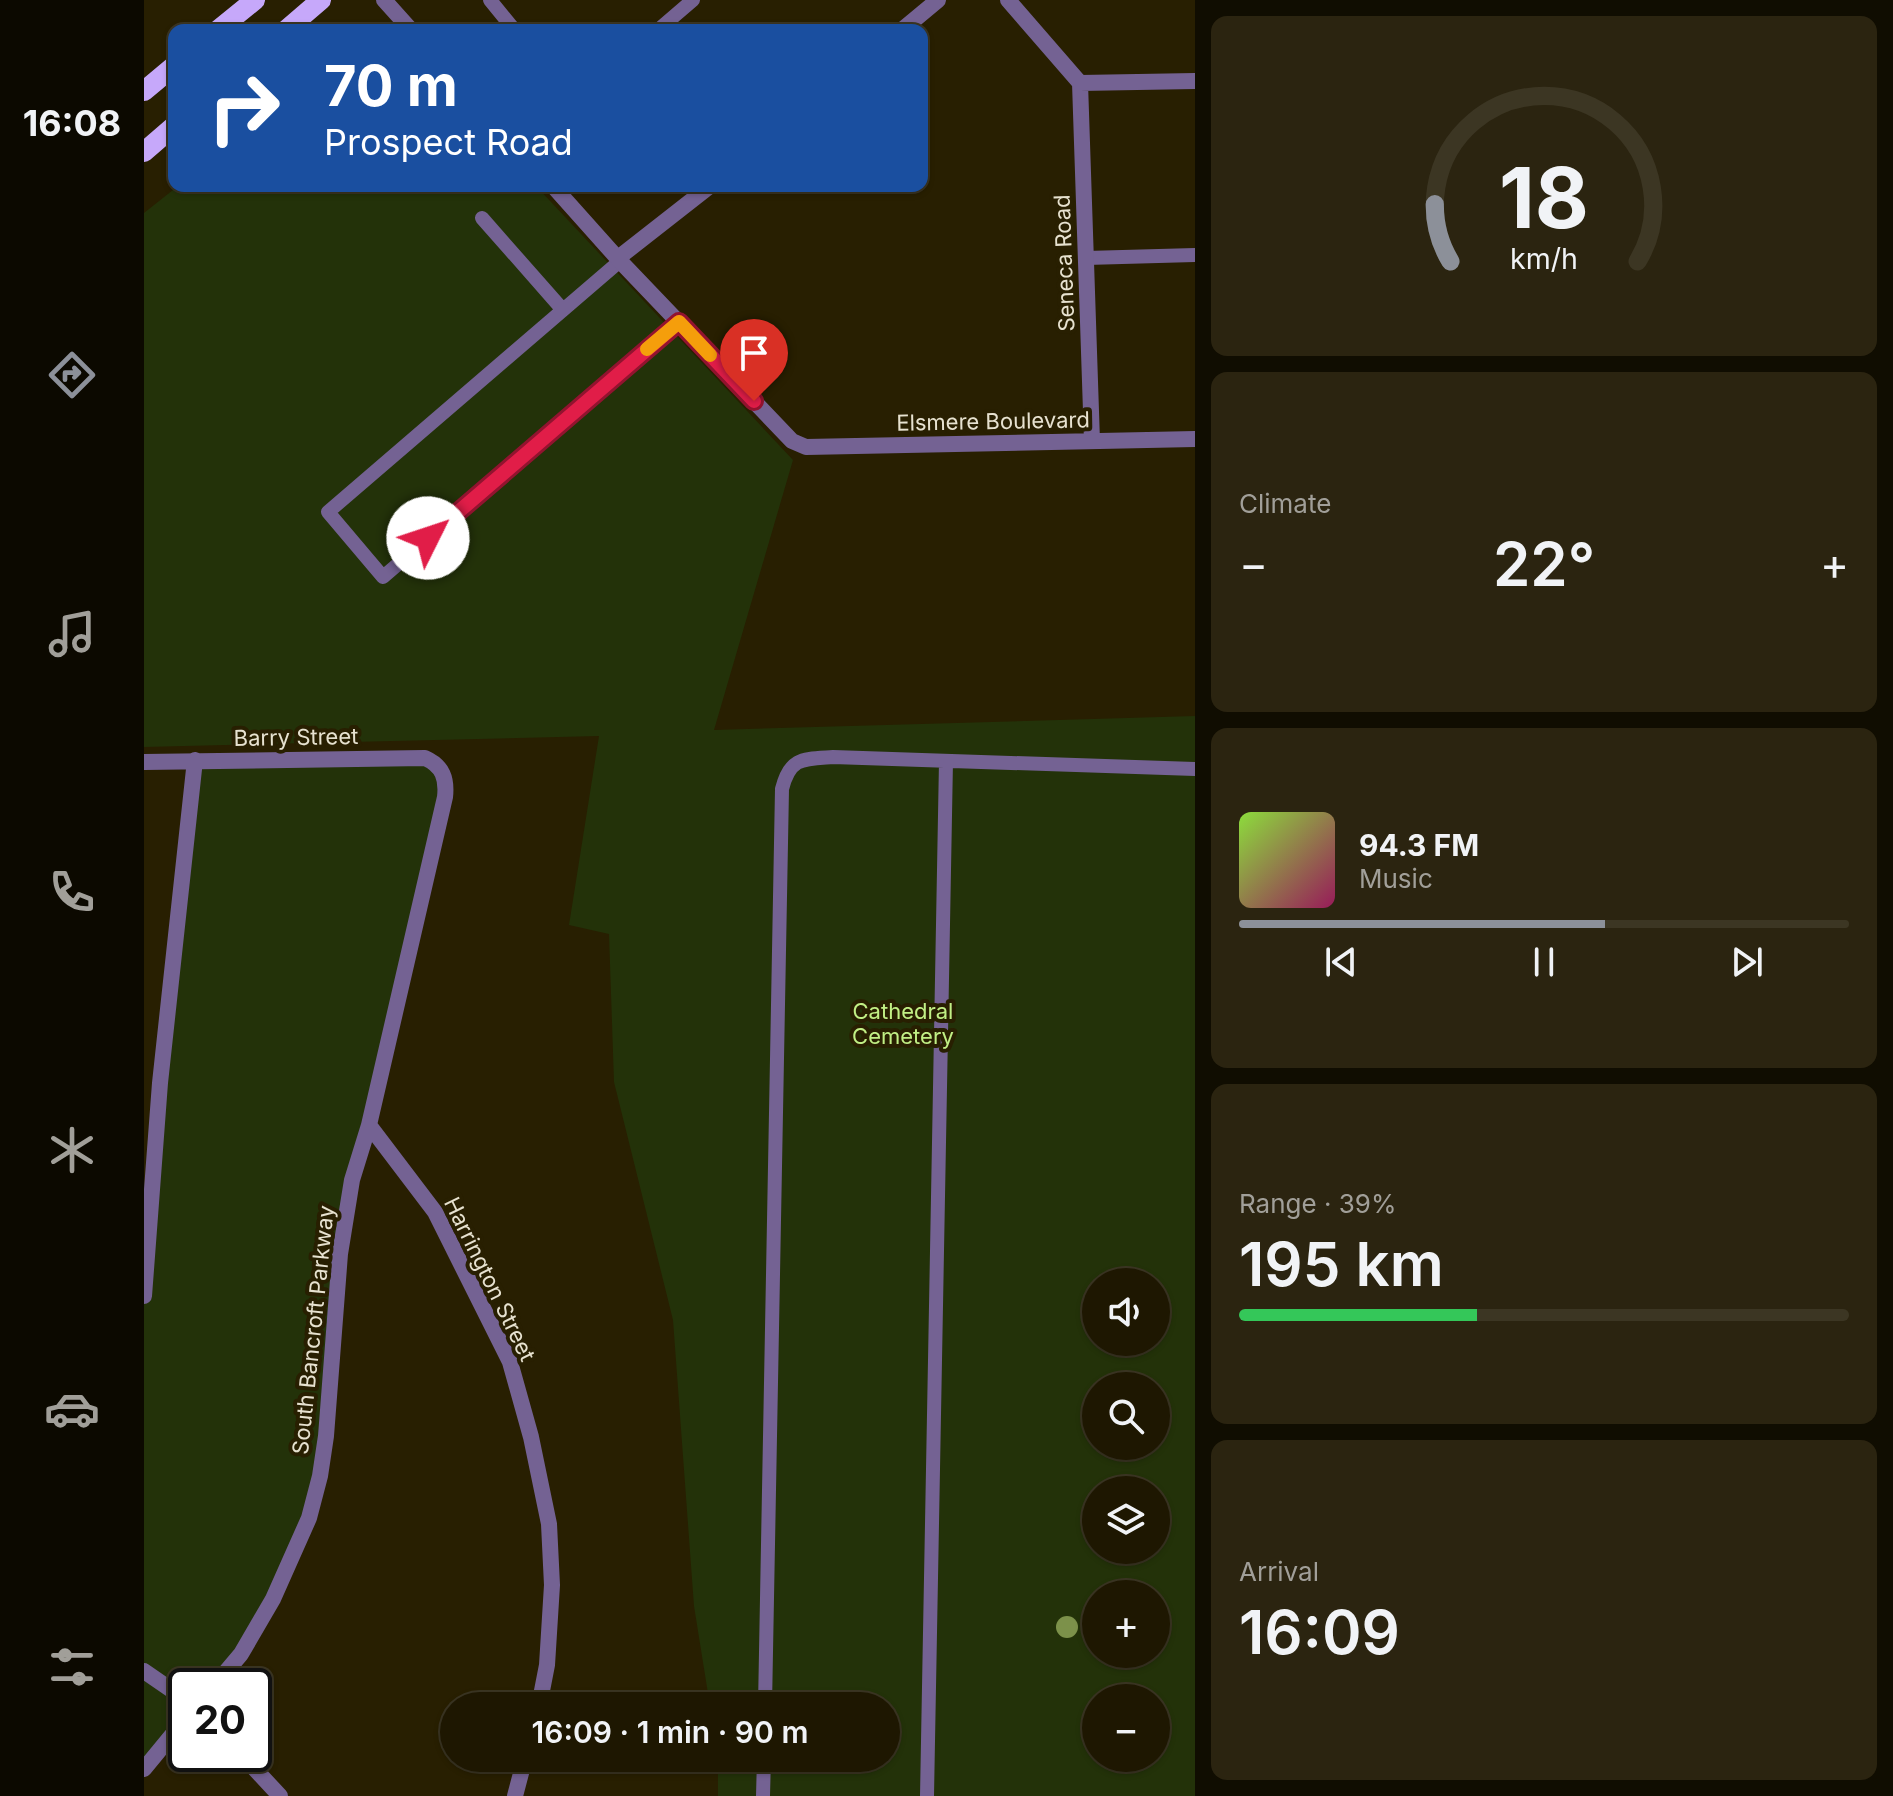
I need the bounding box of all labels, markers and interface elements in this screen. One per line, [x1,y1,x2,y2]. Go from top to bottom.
text: 70 m [324,52,458,120]
icon: right [192,56,296,160]
text: 16:08 [23,101,121,145]
text: Prospect Road [324,120,573,164]
text: 18 [1499,147,1589,248]
street label: Seneca Road [1049,194,1079,332]
text: km/h [1510,241,1578,276]
pin [720,319,788,401]
icon: arrive [732,331,776,375]
icon: directions [44,347,100,403]
street label: Elsmere Boulevard [896,406,1090,436]
text: Climate [1239,488,1331,519]
position arrow [386,496,470,580]
text: 22° [1493,528,1595,600]
text: − [1239,537,1268,591]
text: + [1820,537,1849,591]
icon: music [44,606,100,662]
street label: Barry Street [233,723,359,751]
text: 94.3 FM [1359,827,1479,863]
text: Music [1359,863,1433,894]
icon: phone [44,864,100,920]
icon: previous [1319,940,1363,984]
icon: pause [1522,940,1566,984]
icon: next [1725,940,1769,984]
park label: Cathedral Cemetery [852,998,954,1049]
icon: climate [44,1122,100,1178]
text: Range · 39% [1239,1188,1397,1219]
street label: Harrington Street [439,1193,541,1365]
street label: South Bancroft Parkway [287,1204,339,1456]
text: 195 km [1239,1228,1444,1300]
map controls [1082,1268,1170,1772]
button: sound [1082,1268,1170,1356]
button: search [1082,1372,1170,1460]
icon: car [44,1381,100,1437]
button: layers [1082,1476,1170,1564]
text: Arrival [1239,1556,1319,1587]
button: + [1082,1580,1170,1668]
text: 16:09 [1239,1596,1400,1668]
icon: filters [44,1639,100,1695]
speed limit sign: 20 [168,1668,272,1772]
button: − [1082,1684,1170,1772]
text: 16:09 · 1 min · 90 m [532,1714,808,1750]

